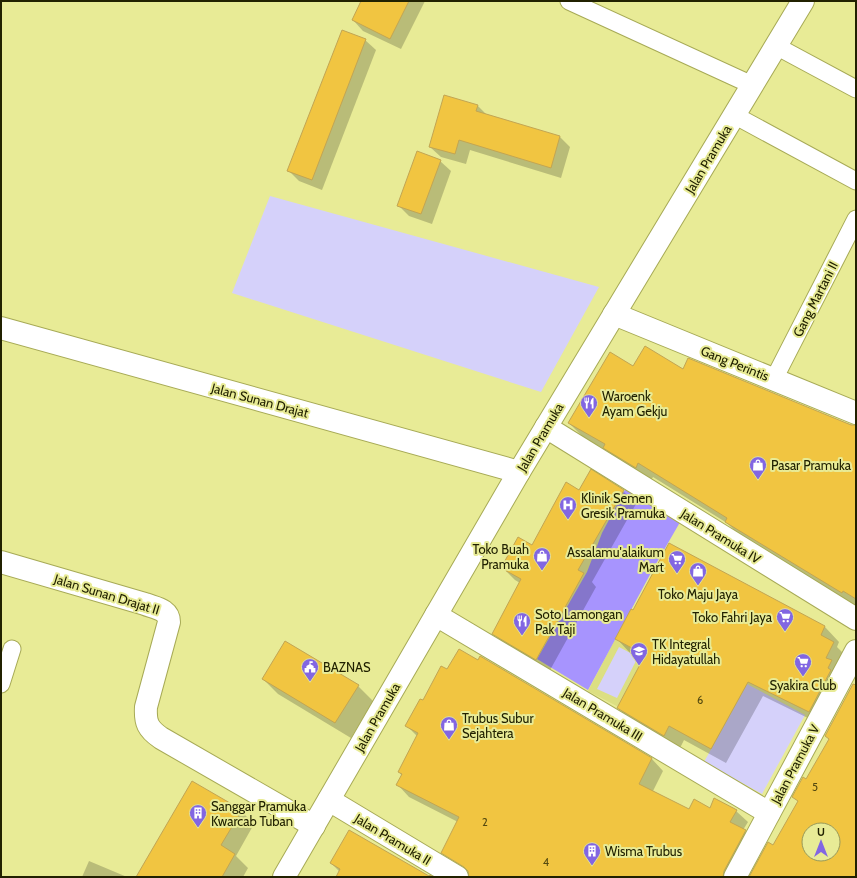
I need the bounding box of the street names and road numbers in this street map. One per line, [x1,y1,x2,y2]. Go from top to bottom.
street label: Jalan Pramuka [681,121,735,197]
street label: Gang Martani II [789,259,841,339]
street label: Gang Perintis [699,342,772,384]
street label: Jalan Sunan Drajat [208,379,311,422]
street label: Jalan Pramuka [513,399,567,475]
street label: Jalan Pramuka IV [677,505,764,567]
street label: Jalan Sunan Drajat II [51,570,162,619]
street label: Jalan Pramuka [350,679,403,755]
street label: Jalan Pramuka III [560,684,646,744]
street label: Jalan Pramuka V [767,722,823,807]
street label: Jalan Pramuka II [351,809,434,868]

